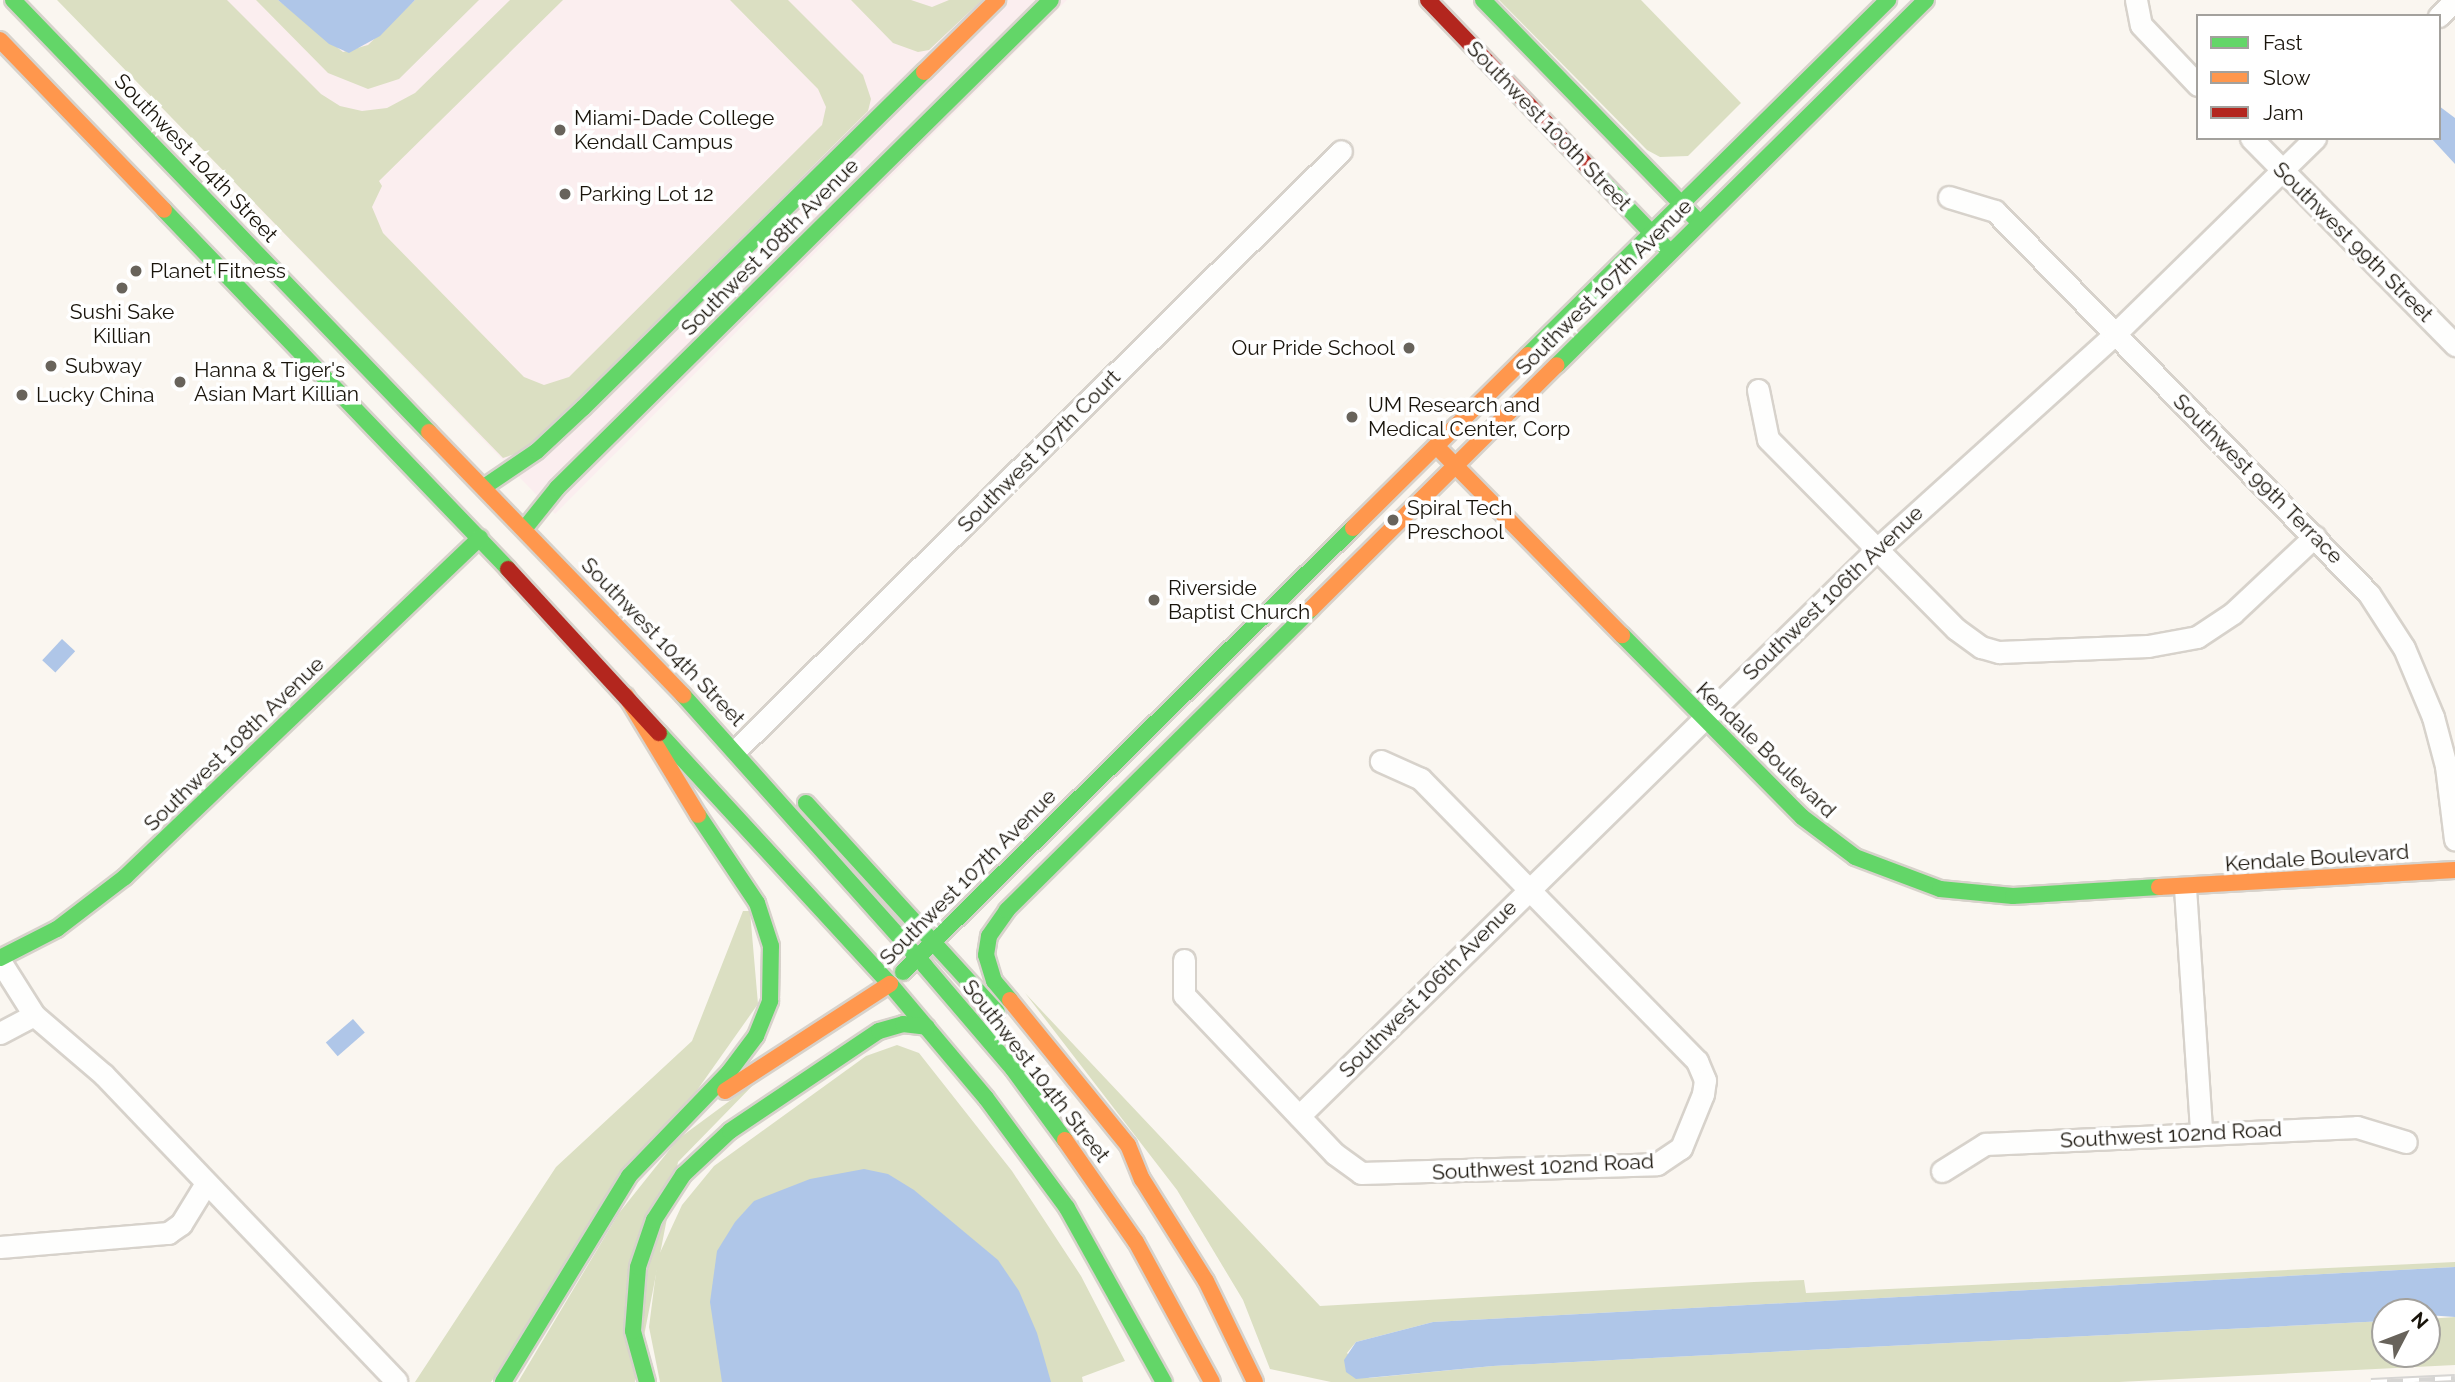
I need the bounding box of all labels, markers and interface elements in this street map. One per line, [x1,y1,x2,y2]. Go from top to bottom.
legend [2196,14,2441,140]
text: Fast [2263,30,2303,55]
street label: Southwest 100th Street [1461,36,1637,216]
text: Slow [2263,65,2311,90]
street label: Southwest 104th Street [109,69,283,247]
text: Jam [2263,100,2304,125]
place label: Miami-Dade College Kendall Campus [574,105,774,155]
marker: Miami-Dade College Kendall Campus [552,122,568,138]
street label: Southwest 108th Avenue [676,153,864,341]
street label: Southwest 99th Street [2268,157,2438,327]
place label: Parking Lot 12 [579,181,714,207]
marker: Parking Lot 12 [557,186,573,202]
street label: Southwest 107th Avenue [1510,193,1698,381]
place label: Planet Fitness [150,258,286,284]
marker: Planet Fitness [128,263,144,279]
marker: Sushi Sake Killian [114,280,130,296]
place label: Sushi Sake Killian [70,299,174,349]
place label: Our Pride School [1231,335,1395,361]
marker: Our Pride School [1401,340,1417,356]
place label: Subway [65,353,142,379]
place label: Hanna & Tiger's Asian Mart Killian [194,357,359,407]
marker: Subway [43,358,59,374]
street label: Southwest 107th Court [952,364,1126,538]
marker: Hanna & Tiger's Asian Mart Killian [172,374,188,390]
place label: Lucky China [36,382,155,408]
marker: Lucky China [14,387,30,403]
street label: Southwest 99th Terrace [2168,389,2348,569]
place label: UM Research and Medical Center, Corp [1368,392,1571,442]
marker: UM Research and Medical Center, Corp [1342,407,1362,427]
place label: Spiral Tech Preschool [1407,495,1514,545]
street label: Southwest 106th Avenue [1738,500,1928,686]
marker: Spiral Tech Preschool [1385,512,1401,528]
street label: Southwest 104th Street [576,553,750,731]
place label: Riverside Baptist Church [1168,575,1310,625]
marker: Riverside Baptist Church [1146,592,1162,608]
street label: Southwest 108th Avenue [139,651,329,837]
street label: Kendale Boulevard [1691,677,1841,823]
street label: Southwest 107th Avenue [874,783,1062,971]
street label: Kendale Boulevard [2224,839,2410,877]
street label: Southwest 106th Avenue [1334,895,1522,1083]
street label: Southwest 104th Street [957,975,1115,1167]
street label: Southwest 102nd Road [2059,1117,2283,1153]
street label: Southwest 102nd Road [1431,1149,1655,1185]
north arrow [2371,1298,2441,1368]
text: N [2407,1308,2433,1333]

